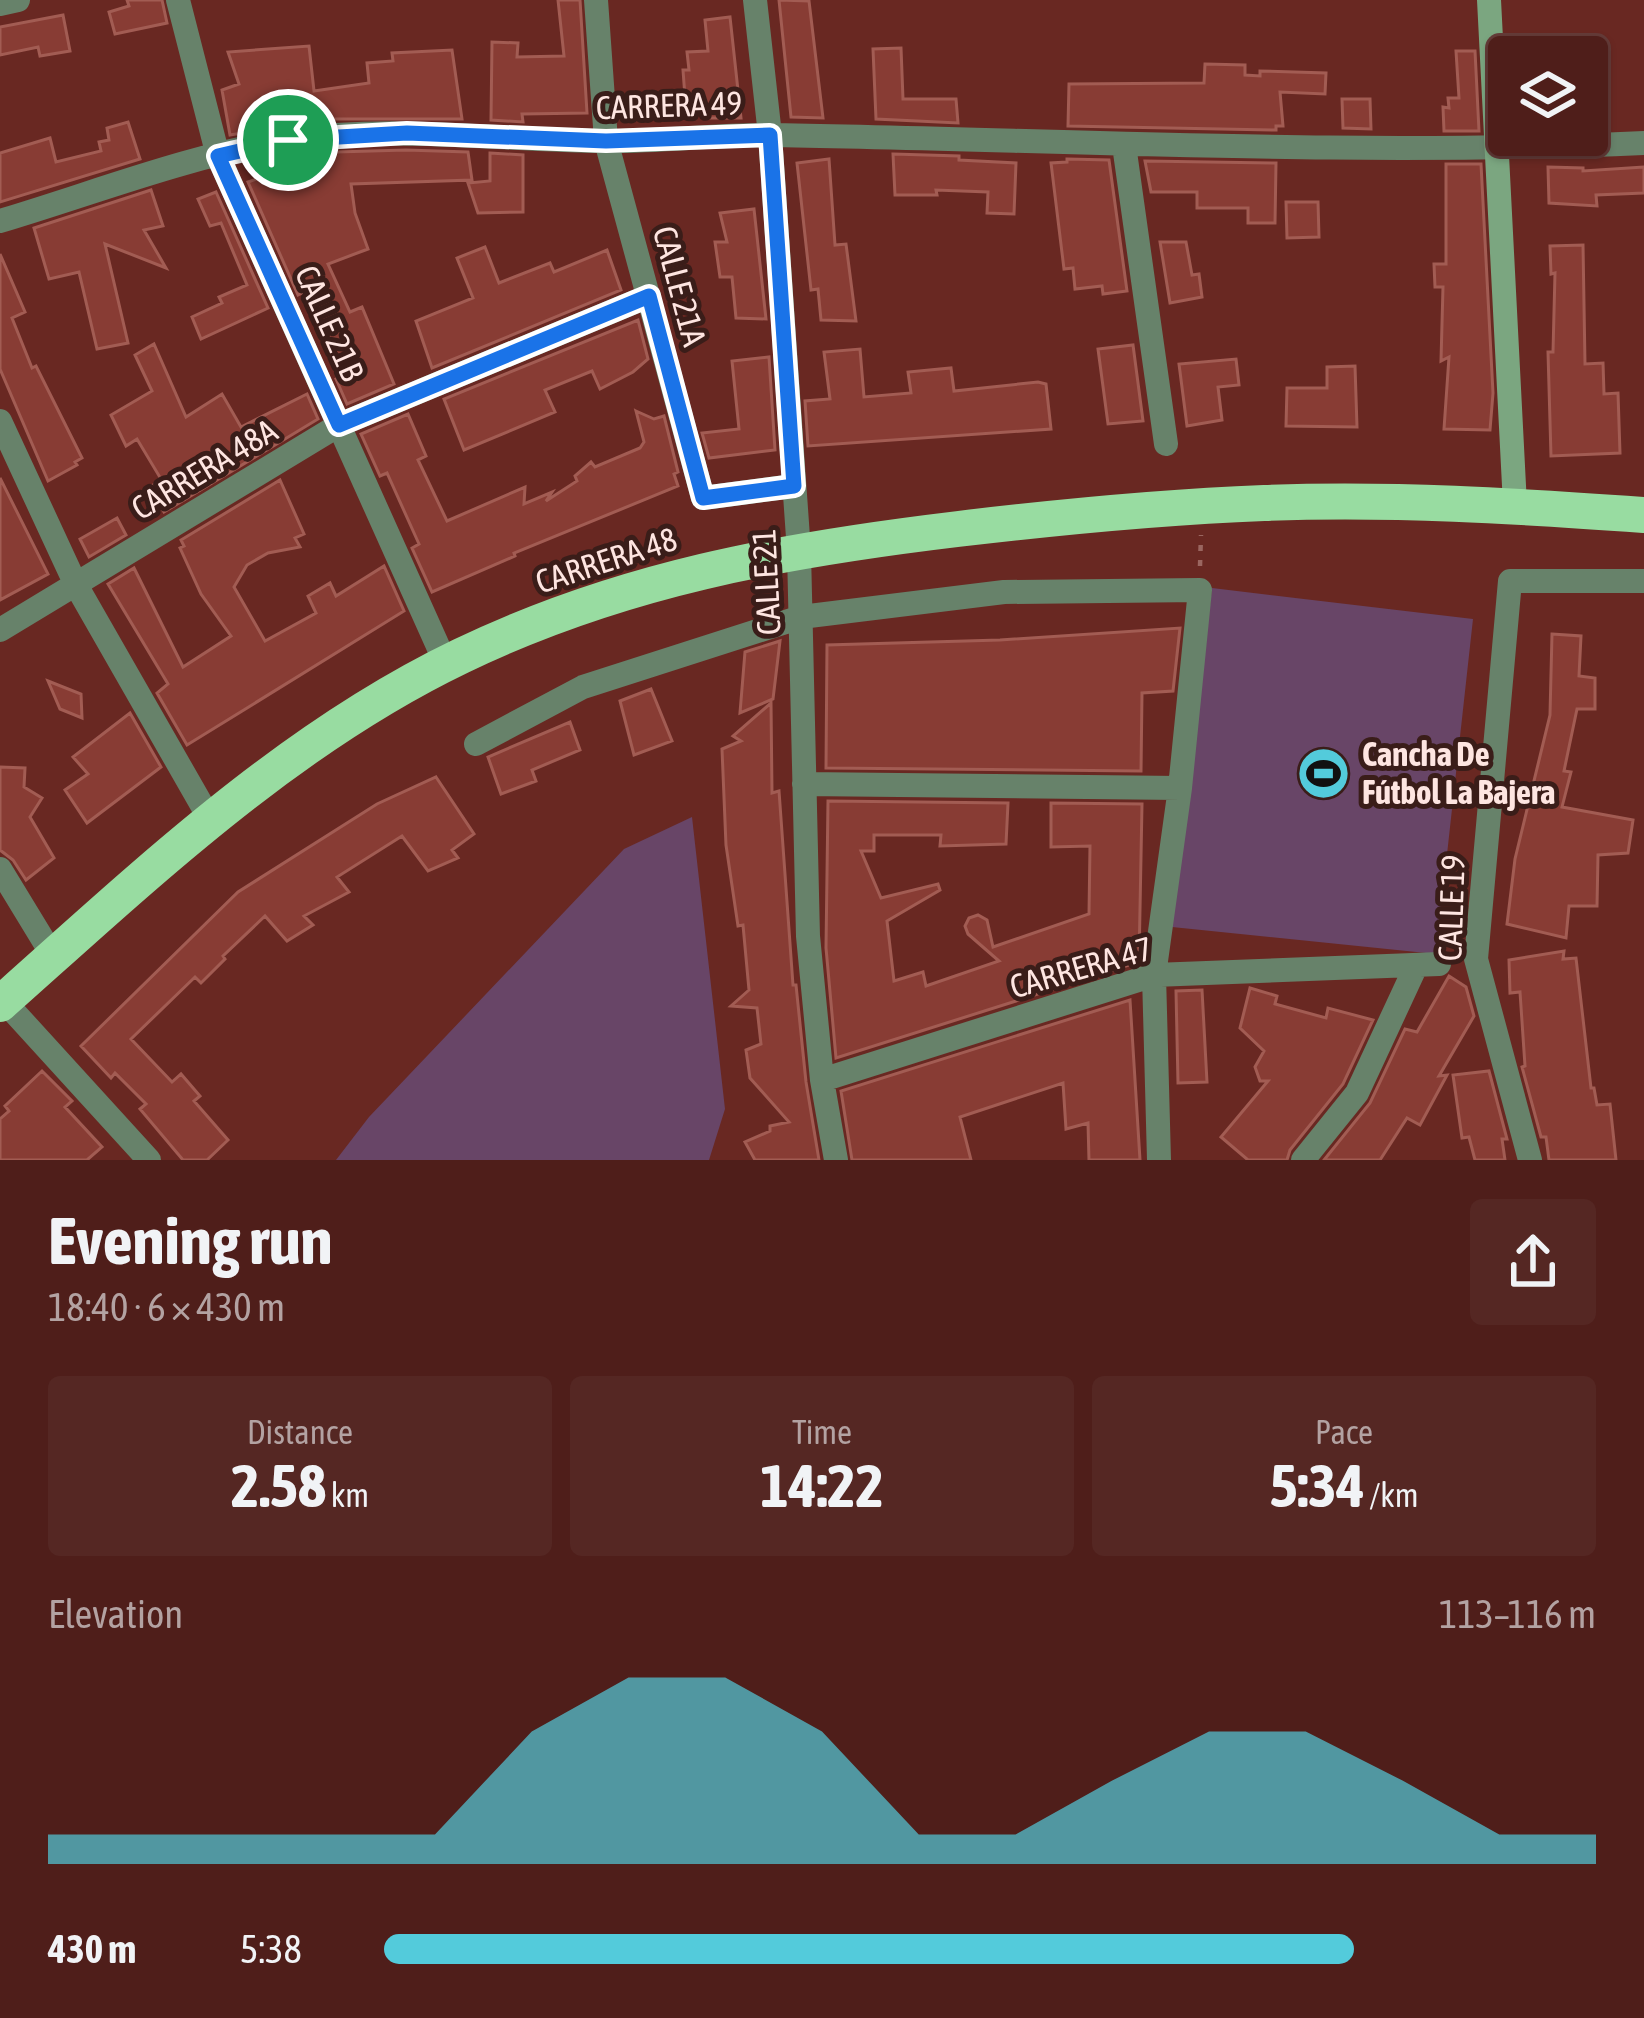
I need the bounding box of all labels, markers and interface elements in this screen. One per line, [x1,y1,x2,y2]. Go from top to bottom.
map controls [1488,36,1608,156]
button: layers [1488,36,1608,156]
street label: CARRERA 49 [595,83,743,127]
pin [237,89,339,191]
icon: arrive [255,107,321,173]
street label: CALLE 21A [646,222,714,351]
street label: CALLE 21B [288,260,372,387]
street label: CARRERA 48A [125,410,284,527]
street label: CARRERA 48 [531,519,681,601]
street label: CALLE 21 [744,528,788,636]
place label: Cancha De Fútbol La Bajera [1362,735,1555,811]
sports icon: Cancha De Fútbol La Bajera [1295,745,1351,801]
street label: CALLE 19 [1430,854,1472,962]
street label: CARRERA 47 [1005,929,1157,1005]
button: share [1470,1199,1596,1325]
text: Evening run [48,1202,333,1278]
text: 18:40 · 6 × 430 m [48,1285,285,1329]
text: Distance [247,1413,353,1451]
text: Time [792,1413,852,1451]
text: Pace [1315,1413,1373,1451]
text: 2.58 [231,1451,326,1520]
text: 14:22 [760,1451,884,1520]
text: 5:34 [1269,1451,1365,1520]
text: km [326,1476,369,1514]
text: /km [1365,1476,1419,1514]
text: Elevation [48,1592,183,1636]
text: 113–116 m [1439,1592,1596,1636]
text: 430 m [48,1927,136,1971]
text: 5:38 [240,1927,302,1971]

